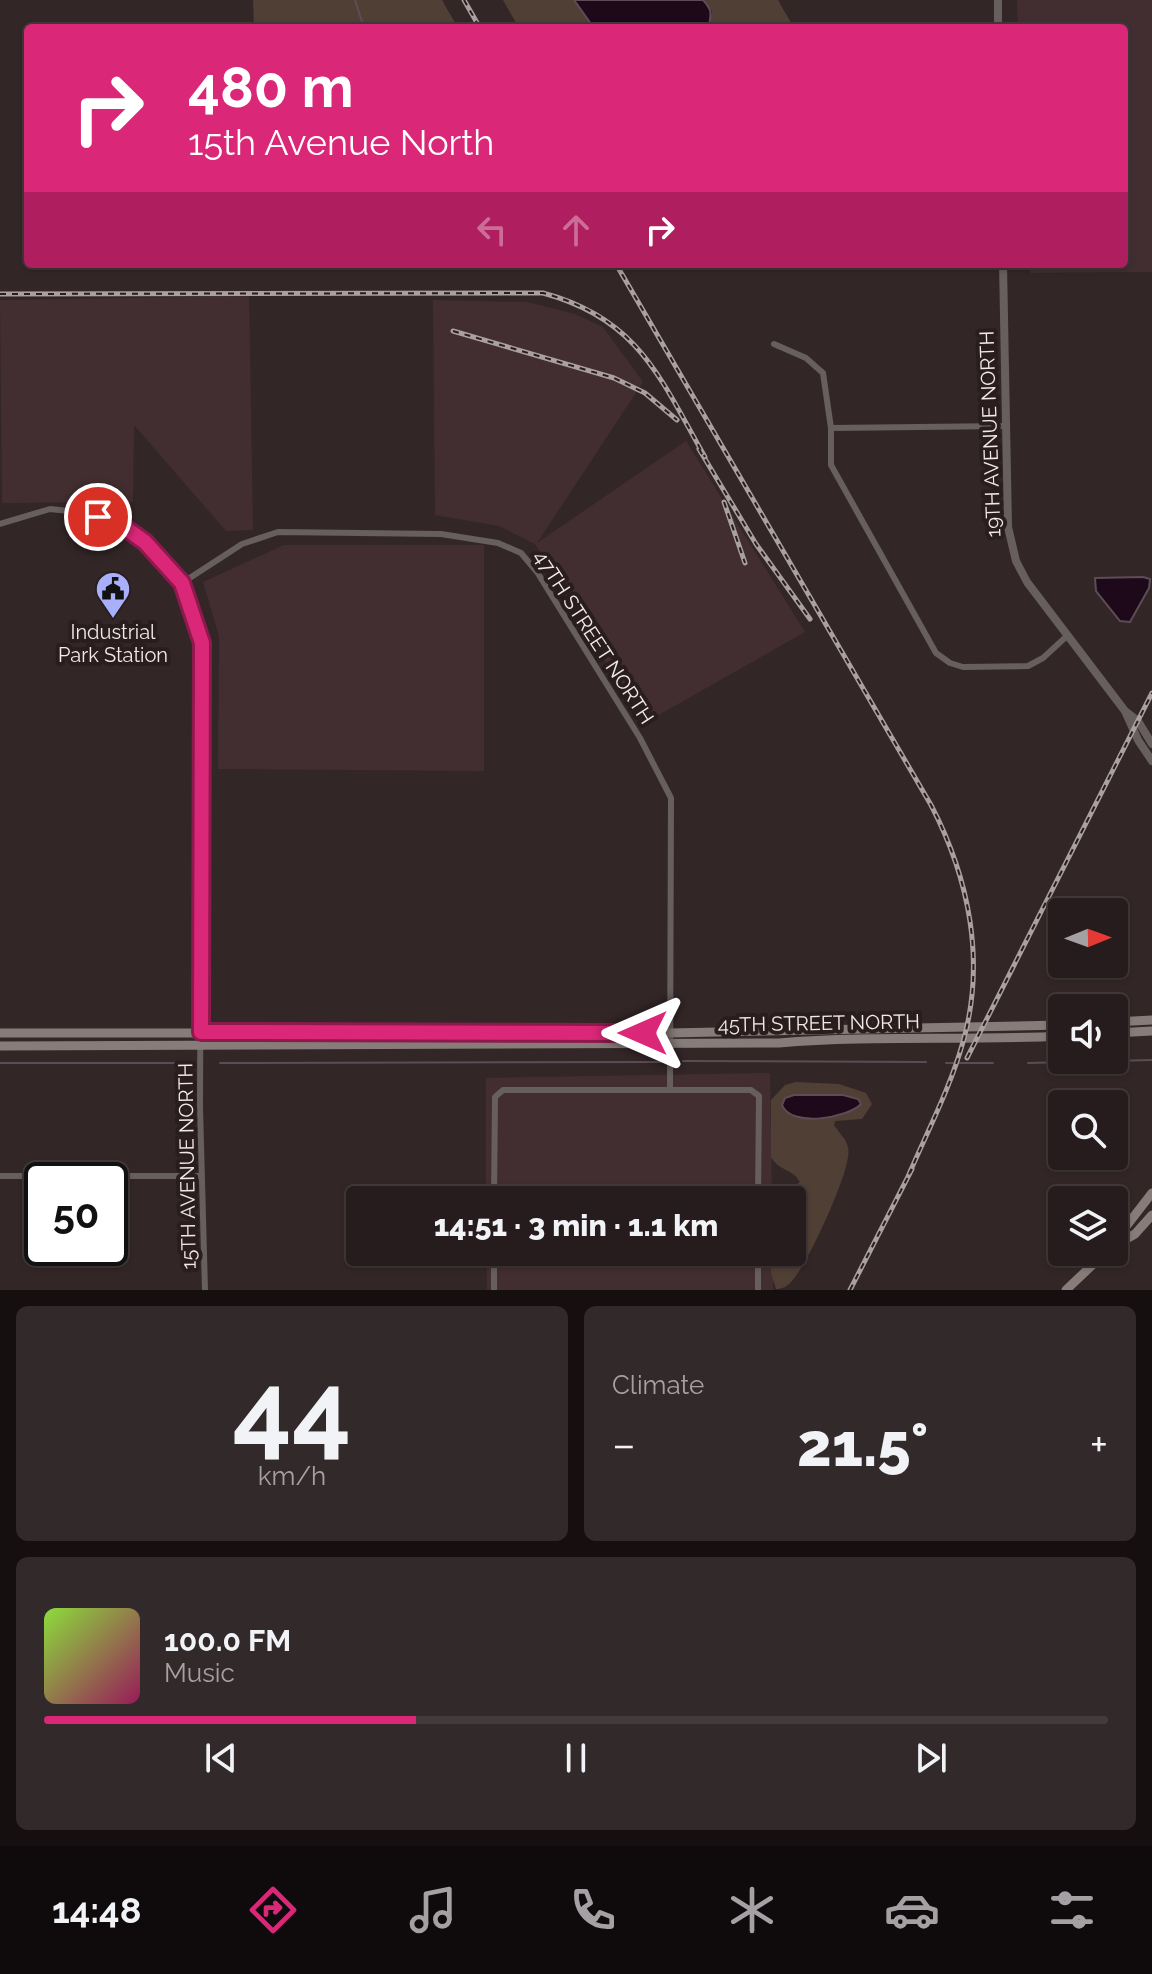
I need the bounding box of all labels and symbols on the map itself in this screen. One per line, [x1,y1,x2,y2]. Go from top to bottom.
street label: 19TH AVENUE NORTH [974,330,1006,538]
pin [64,483,132,551]
street label: 47TH STREET NORTH [529,546,659,728]
public building icon: Industrial Park Station [94,570,132,620]
place label: Industrial Park Station [58,620,168,667]
north arrow [1048,898,1128,978]
position arrow [601,991,685,1075]
street label: 45TH STREET NORTH [718,1009,920,1037]
street label: 15TH AVENUE NORTH [173,1063,201,1269]
speed limit sign: 50 [24,1162,128,1266]

